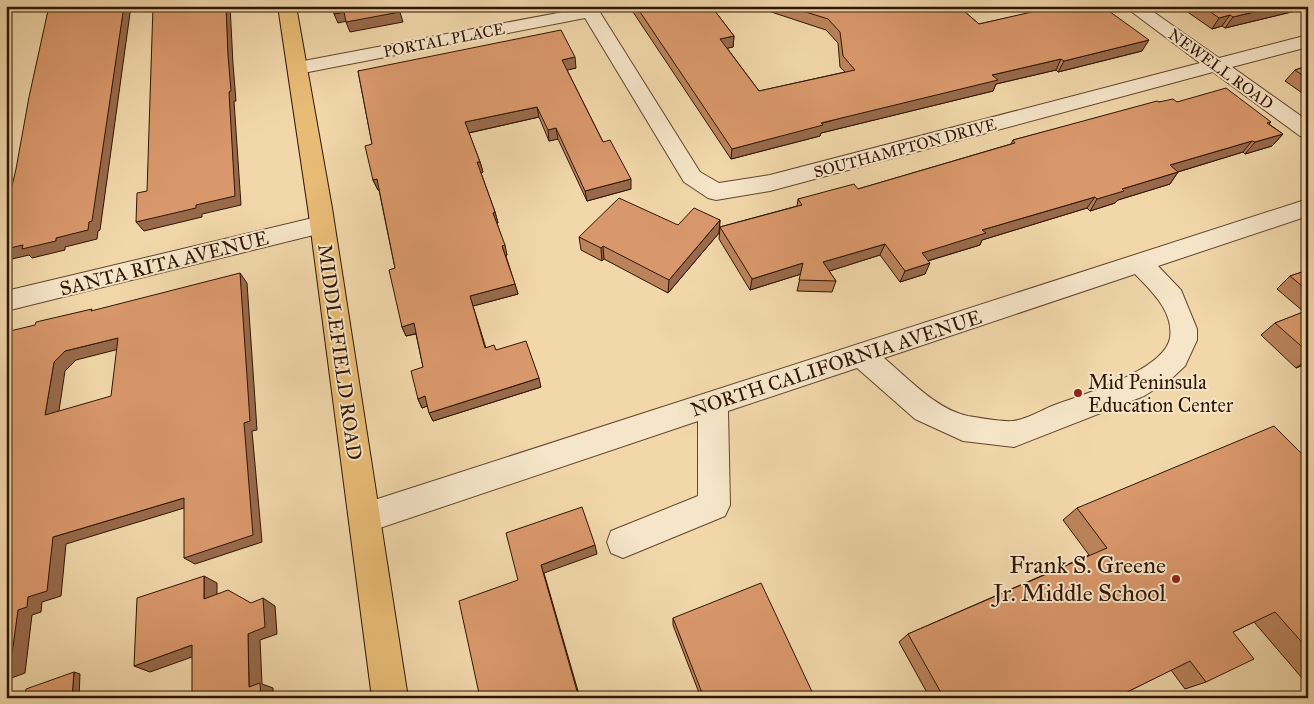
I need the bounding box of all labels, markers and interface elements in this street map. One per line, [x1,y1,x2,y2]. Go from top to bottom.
street label: PORTAL PLACE [382,19,506,61]
street label: NEWELL ROAD [1165,25,1277,113]
street label: SOUTHAMPTON DRIVE [812,114,998,182]
street label: SANTA RITA AVENUE [57,225,271,301]
street label: MIDDLEFIELD ROAD [313,242,367,462]
street label: NORTH CALIFORNIA AVENUE [688,305,984,421]
place label: Mid Peninsula Education Center [1088,370,1234,417]
marker: Mid Peninsula Education Center [1072,387,1084,399]
place label: Frank S. Greene Jr. Middle School [990,550,1167,608]
marker: Frank S. Greene Jr. Middle School [1170,573,1182,585]

